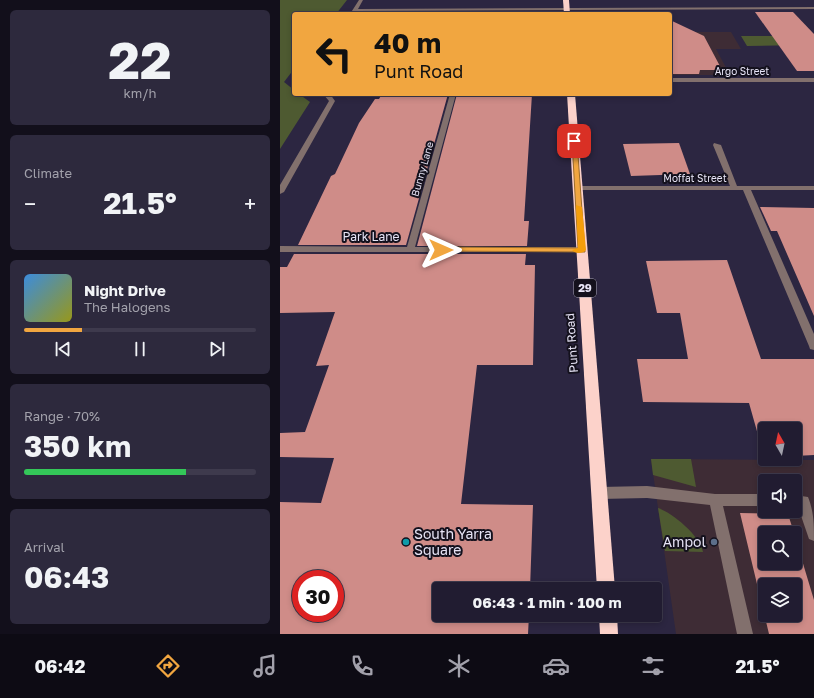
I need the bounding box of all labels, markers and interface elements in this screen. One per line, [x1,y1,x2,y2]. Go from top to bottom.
text: 40 m [374,26,441,59]
text: 22 [108,28,172,90]
icon: left [308,28,360,80]
text: Punt Road [374,60,463,82]
street label: Argo Street [715,65,769,77]
text: km/h [123,85,157,101]
pin [557,124,591,158]
icon: arrive [563,130,585,152]
street label: Bunny Lane [408,140,436,198]
text: Climate [24,165,72,181]
street label: Moffat Street [663,172,727,184]
text: 21.5° [103,185,177,221]
text: − [24,190,36,217]
text: + [244,190,256,217]
street label: Park Lane [342,229,400,244]
position arrow [420,229,462,271]
road number: 29 [574,279,596,297]
text: Night Drive [84,281,166,299]
text: The Halogens [84,299,170,315]
street label: Punt Road [562,313,581,373]
icon: previous [52,338,74,360]
icon: pause [129,338,151,360]
icon: next [206,338,228,360]
text: Range · 70% [24,408,100,424]
north arrow [758,422,802,466]
map controls [758,422,802,622]
text: 350 km [24,428,131,464]
button: sound [758,474,802,518]
place label: South Yarra Square [414,525,492,558]
button: search [758,526,802,570]
place label: Ampol [663,533,706,550]
marker: South Yarra Square [401,537,411,547]
marker: Ampol [709,537,719,547]
text: Arrival [24,539,65,555]
text: 06:43 [24,559,109,595]
speed limit sign: 30 [292,570,344,622]
button: layers [758,578,802,622]
text: 06:43 · 1 min · 100 m [472,593,622,611]
icon: directions [154,652,182,680]
icon: music [251,652,279,680]
icon: phone [348,652,376,680]
icon: climate [445,652,473,680]
icon: car [542,652,570,680]
icon: filters [639,652,667,680]
text: 06:42 [34,655,86,677]
text: 21.5° [735,655,779,677]

